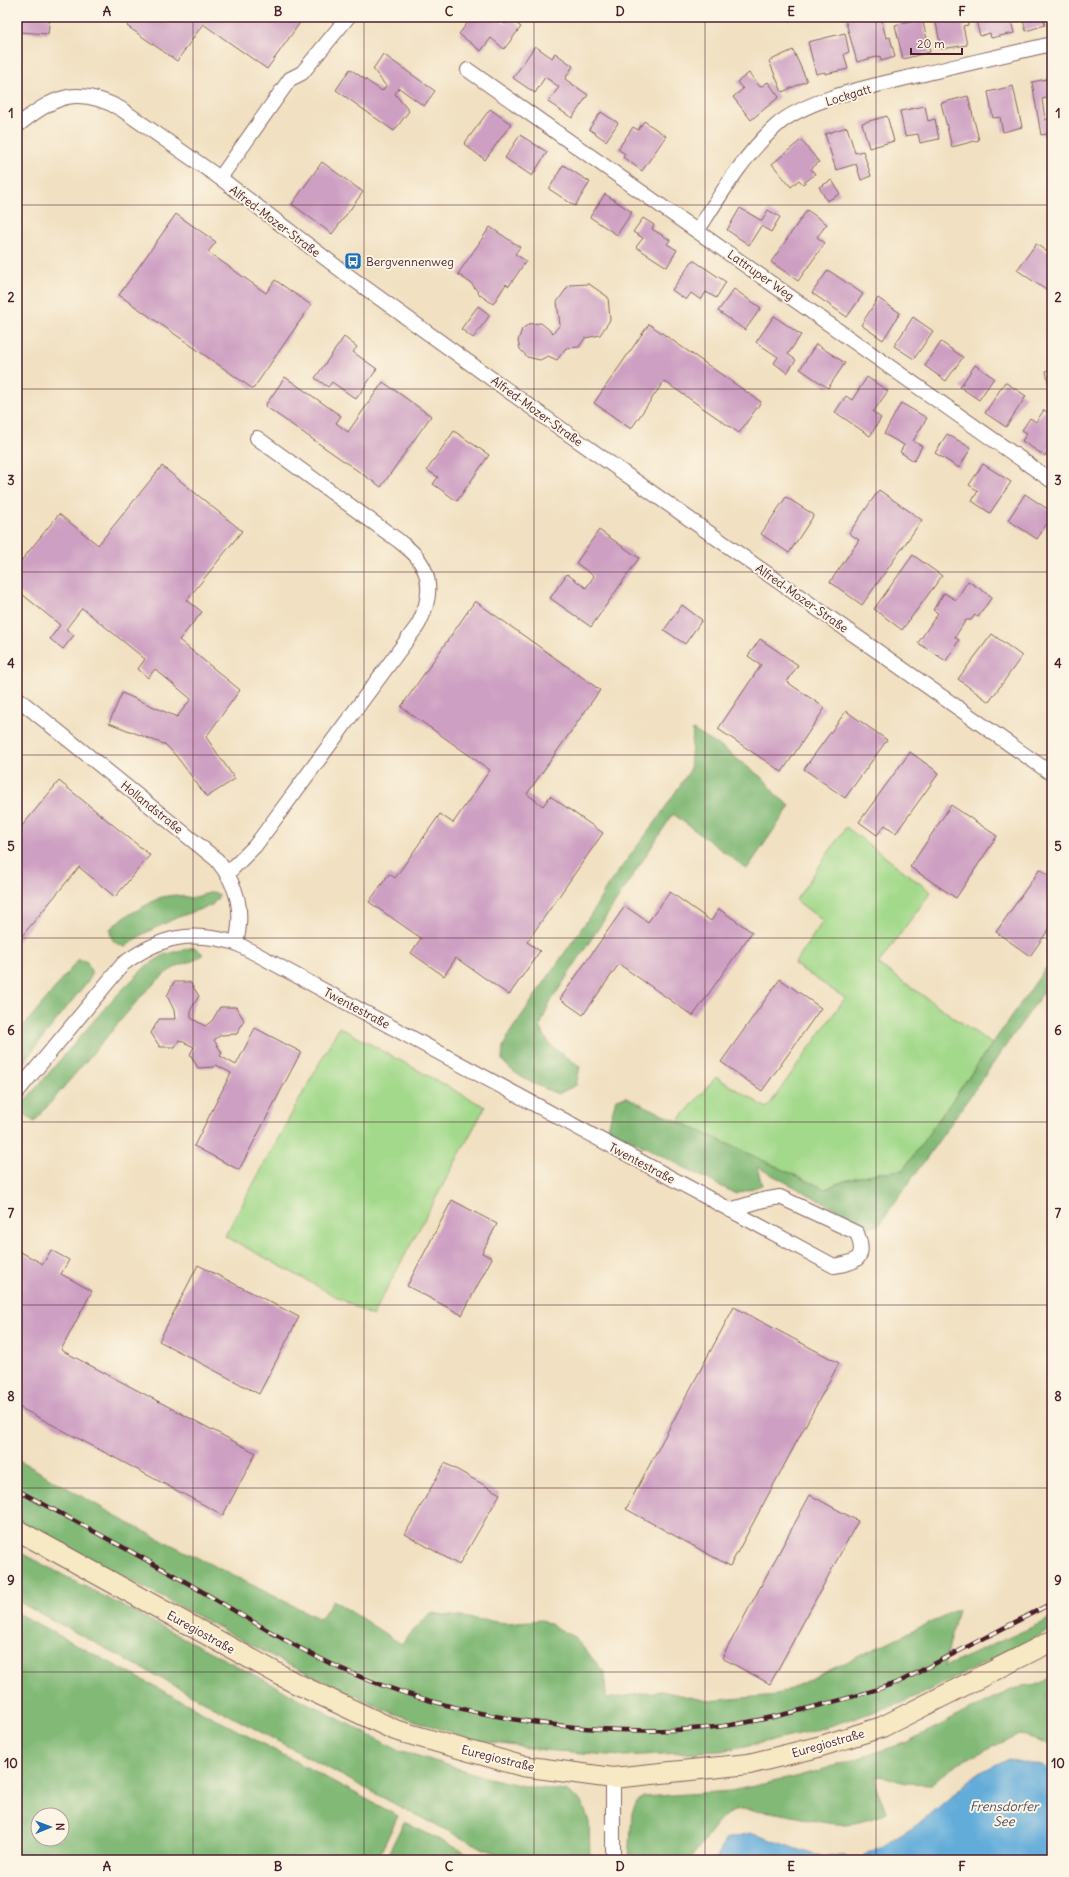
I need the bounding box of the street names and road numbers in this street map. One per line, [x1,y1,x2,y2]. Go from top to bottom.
street label: Lockgatt [823,81,873,109]
street label: Alfred-Mozer-Straße [227,182,323,260]
street label: Lattruper Weg [725,246,797,304]
street label: Alfred-Mozer-Straße [488,373,586,449]
street label: Alfred-Mozer-Straße [753,560,851,636]
street label: Hollandstraße [118,777,186,837]
street label: Twentestraße [321,984,393,1032]
street label: Twentestraße [606,1139,678,1187]
street label: Euregiostraße [165,1607,237,1657]
street label: Euregiostraße [790,1725,866,1761]
street label: Euregiostraße [460,1742,536,1774]

